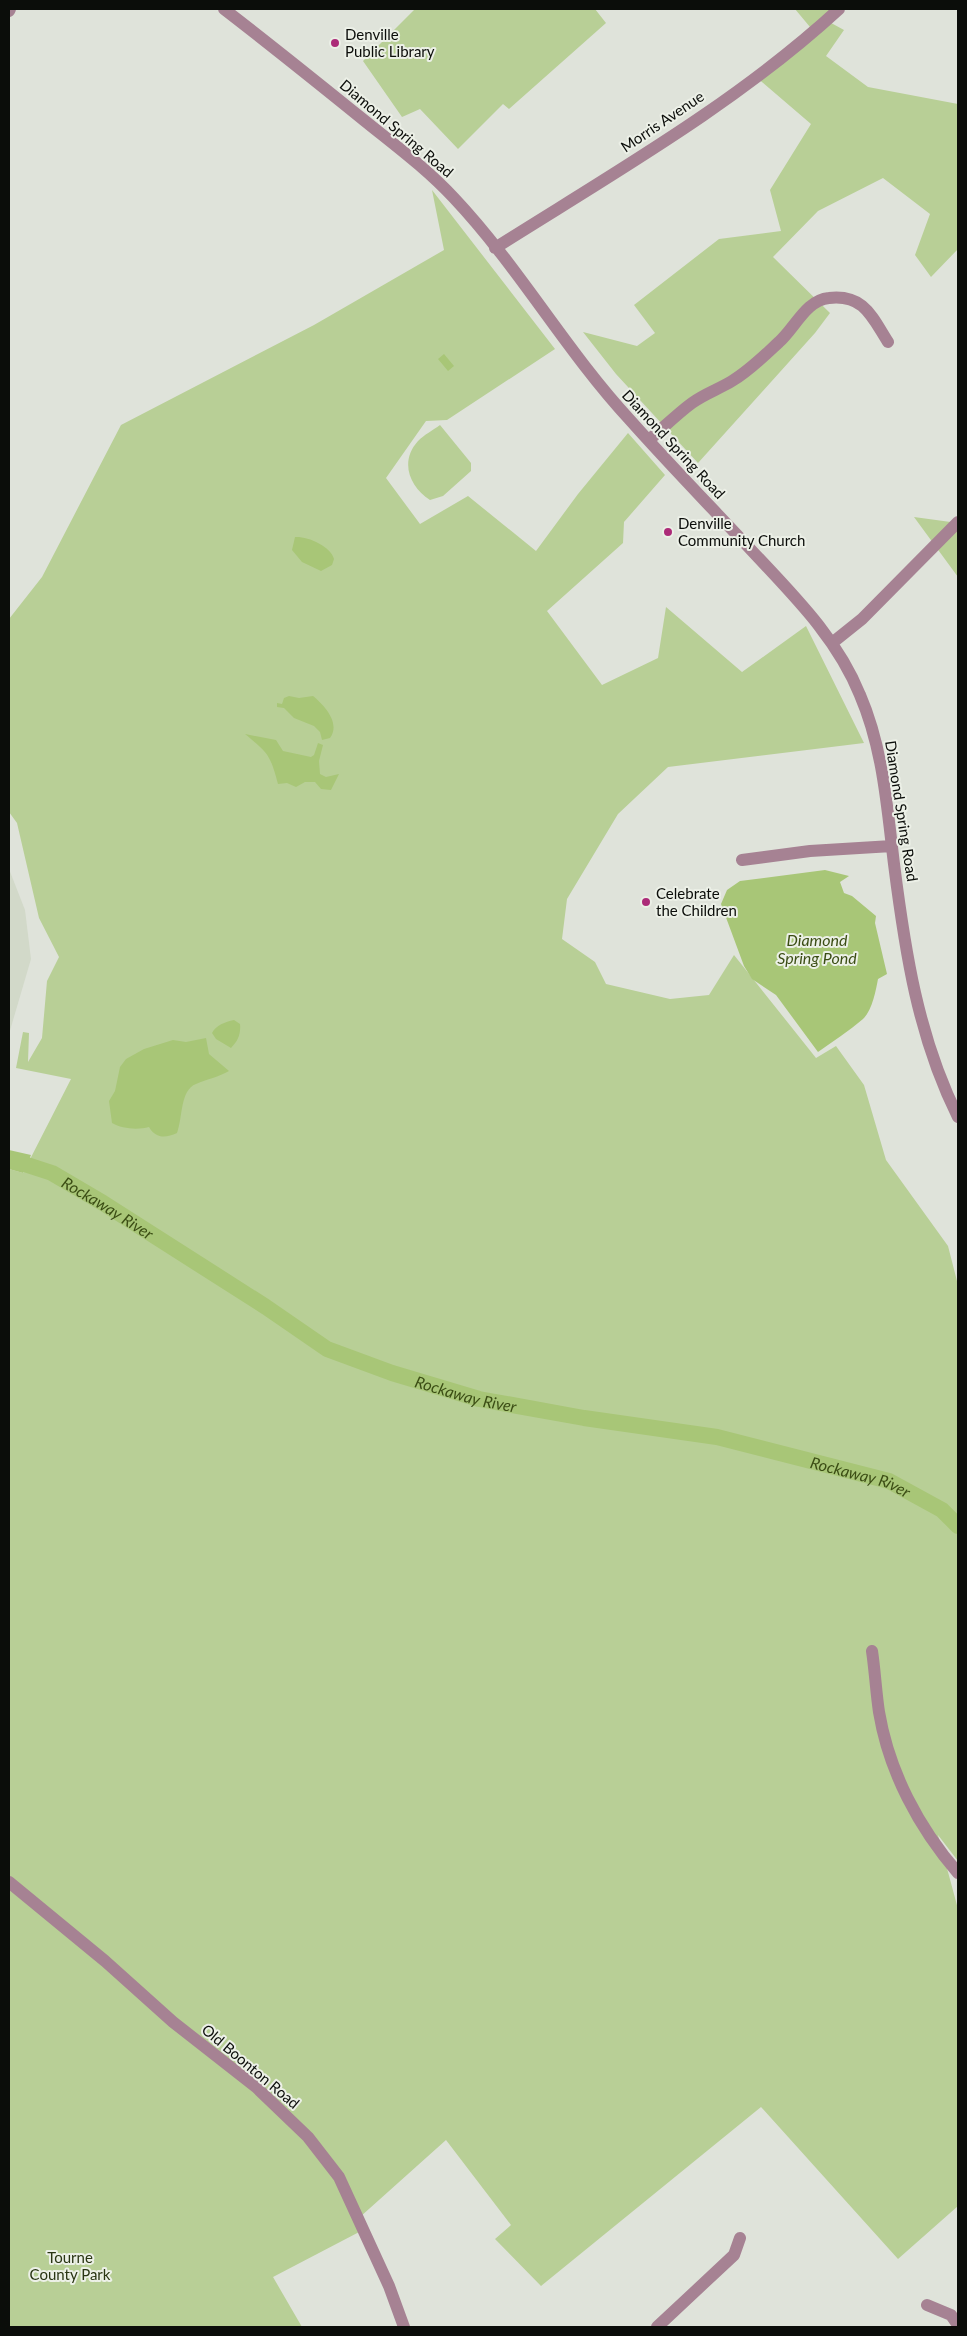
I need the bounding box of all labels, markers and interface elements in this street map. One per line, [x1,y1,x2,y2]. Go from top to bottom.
place label: Denville Public Library [345,25,435,60]
marker: Denville Public Library [329,37,341,49]
street label: Diamond Spring Road [337,75,457,181]
street label: Morris Avenue [617,87,707,155]
street label: Diamond Spring Road [619,386,729,502]
place label: Denville Community Church [678,514,805,549]
marker: Denville Community Church [662,526,674,538]
street label: Diamond Spring Road [882,739,922,883]
place label: Celebrate the Children [656,884,737,919]
marker: Celebrate the Children [640,896,652,908]
water label: Diamond Spring Pond [777,930,857,967]
water label: Rockaway River [59,1172,158,1243]
water label: Rockaway River [413,1371,519,1415]
water label: Rockaway River [809,1452,915,1501]
street label: Old Boonton Road [199,2020,303,2112]
park label: Tourne County Park [30,2248,111,2283]

